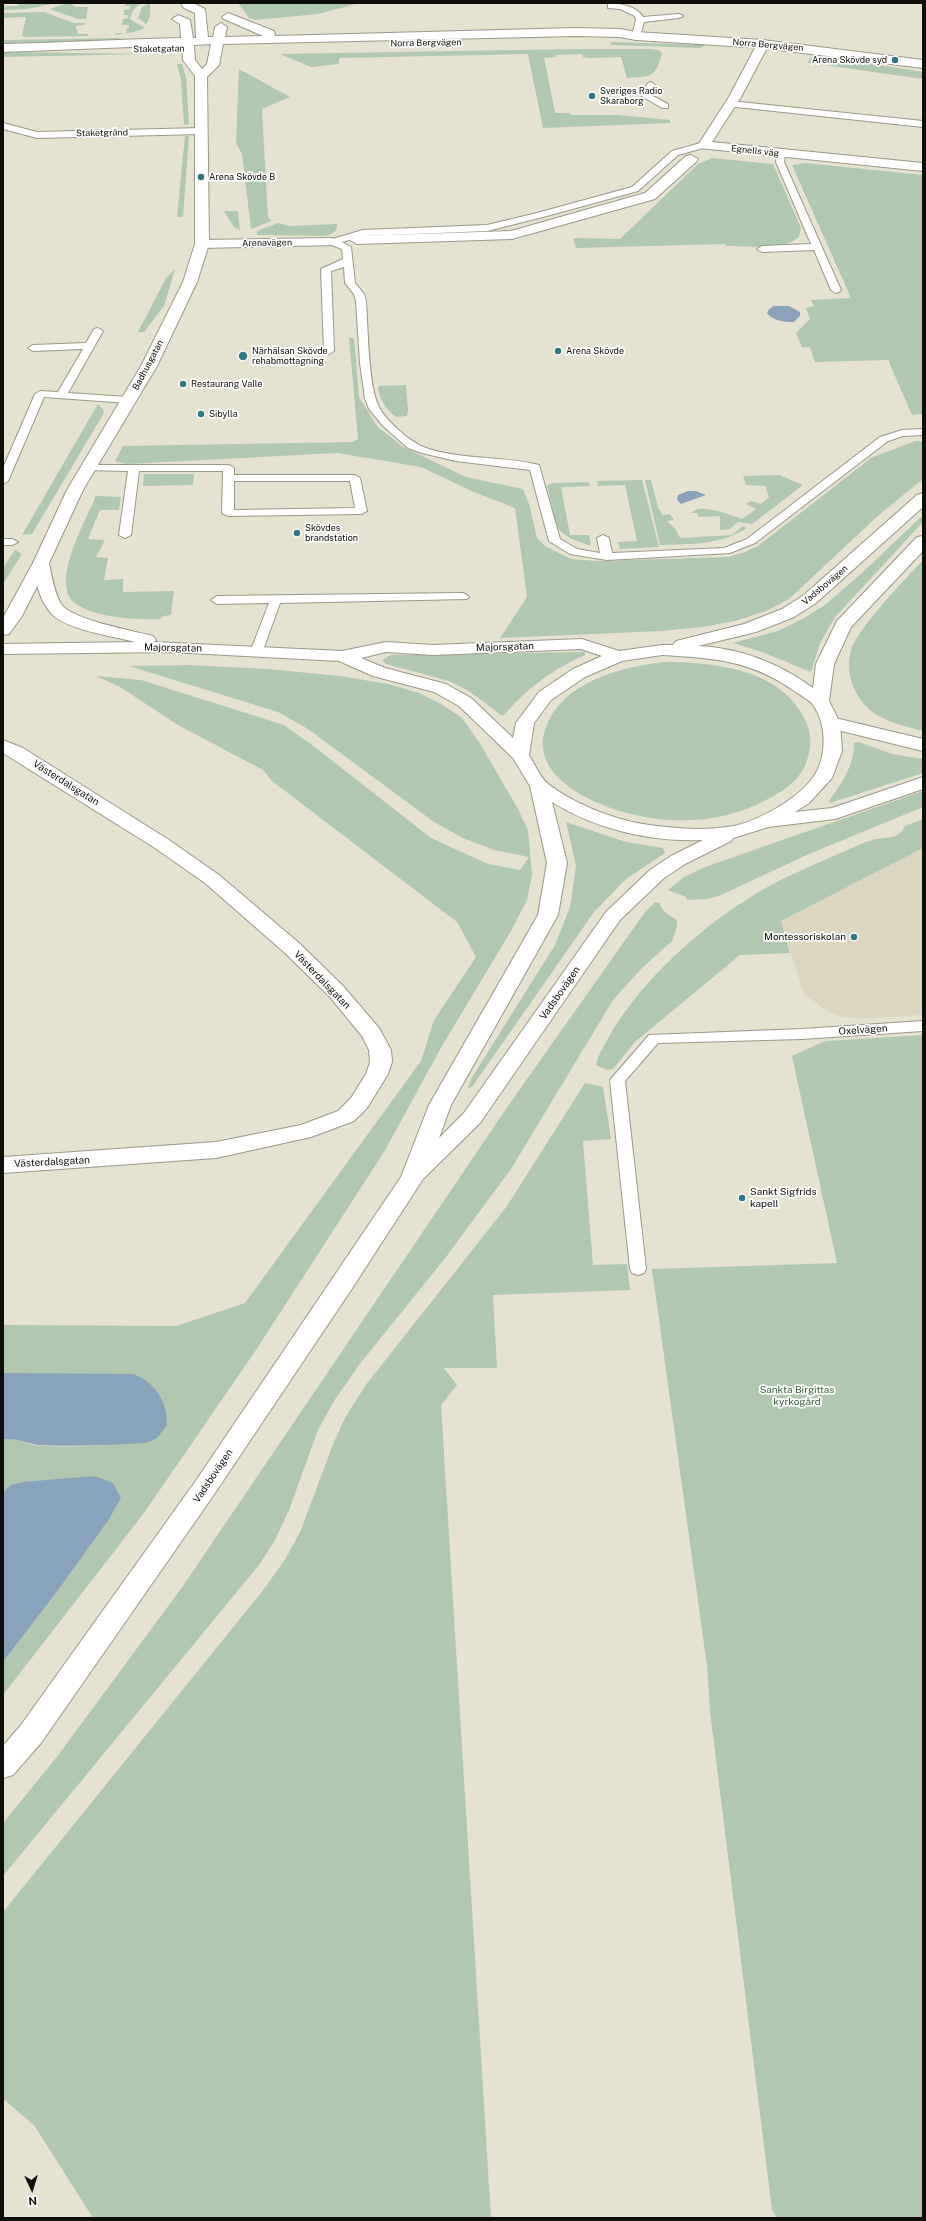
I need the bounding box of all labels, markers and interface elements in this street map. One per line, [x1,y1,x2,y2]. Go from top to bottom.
street label: Norra Bergvägen [390,37,462,49]
street label: Norra Bergvägen [732,37,804,53]
street label: Staketgatan [133,43,185,55]
place label: Arena Skövde syd [812,55,887,65]
marker: Arena Skövde syd [890,55,900,65]
place label: Sveriges Radio Skaraborg [600,86,662,107]
marker: Sveriges Radio Skaraborg [587,91,597,101]
street label: Staketgränd [76,127,128,139]
street label: Egnells väg [730,143,780,159]
marker: Arena Skövde B [196,172,206,182]
place label: Arena Skövde B [209,172,275,182]
street label: Arenavägen [242,237,292,249]
street label: Badhusgatan [130,338,166,392]
place label: Närhälsan Skövde rehabmottagning [252,346,328,367]
marker: Arena Skövde [553,346,563,356]
place label: Arena Skövde [566,346,624,356]
marker: Närhälsan Skövde rehabmottagning [237,350,249,362]
marker: Restaurang Valle [178,379,188,389]
place label: Restaurang Valle [191,379,262,389]
marker: Sibylla [196,409,206,419]
place label: Sibylla [209,409,238,419]
place label: Skövdes brandstation [305,523,358,544]
marker: Skövdes brandstation [292,528,302,538]
street label: Vadsbovägen [800,563,850,607]
street label: Majorsgatan [476,640,534,654]
street label: Majorsgatan [144,641,202,655]
street label: Västerdalsgatan [31,758,101,808]
place label: Montessoriskolan [764,931,846,943]
marker: Montessoriskolan [849,932,859,942]
street label: Västerdalsgatan [291,949,353,1011]
street label: Vadsbovägen [537,964,583,1022]
street label: Oxelvägen [838,1022,888,1038]
street label: Västerdalsgatan [14,1154,90,1170]
place label: Sankt Sigfrids kapell [750,1186,817,1210]
marker: Sankt Sigfrids kapell [737,1193,747,1203]
park label: Sankta Birgittas kyrkogård [760,1384,834,1408]
street label: Vadsbovägen [191,1447,235,1505]
north arrow [12,2169,52,2209]
text: N [28,2195,38,2207]

